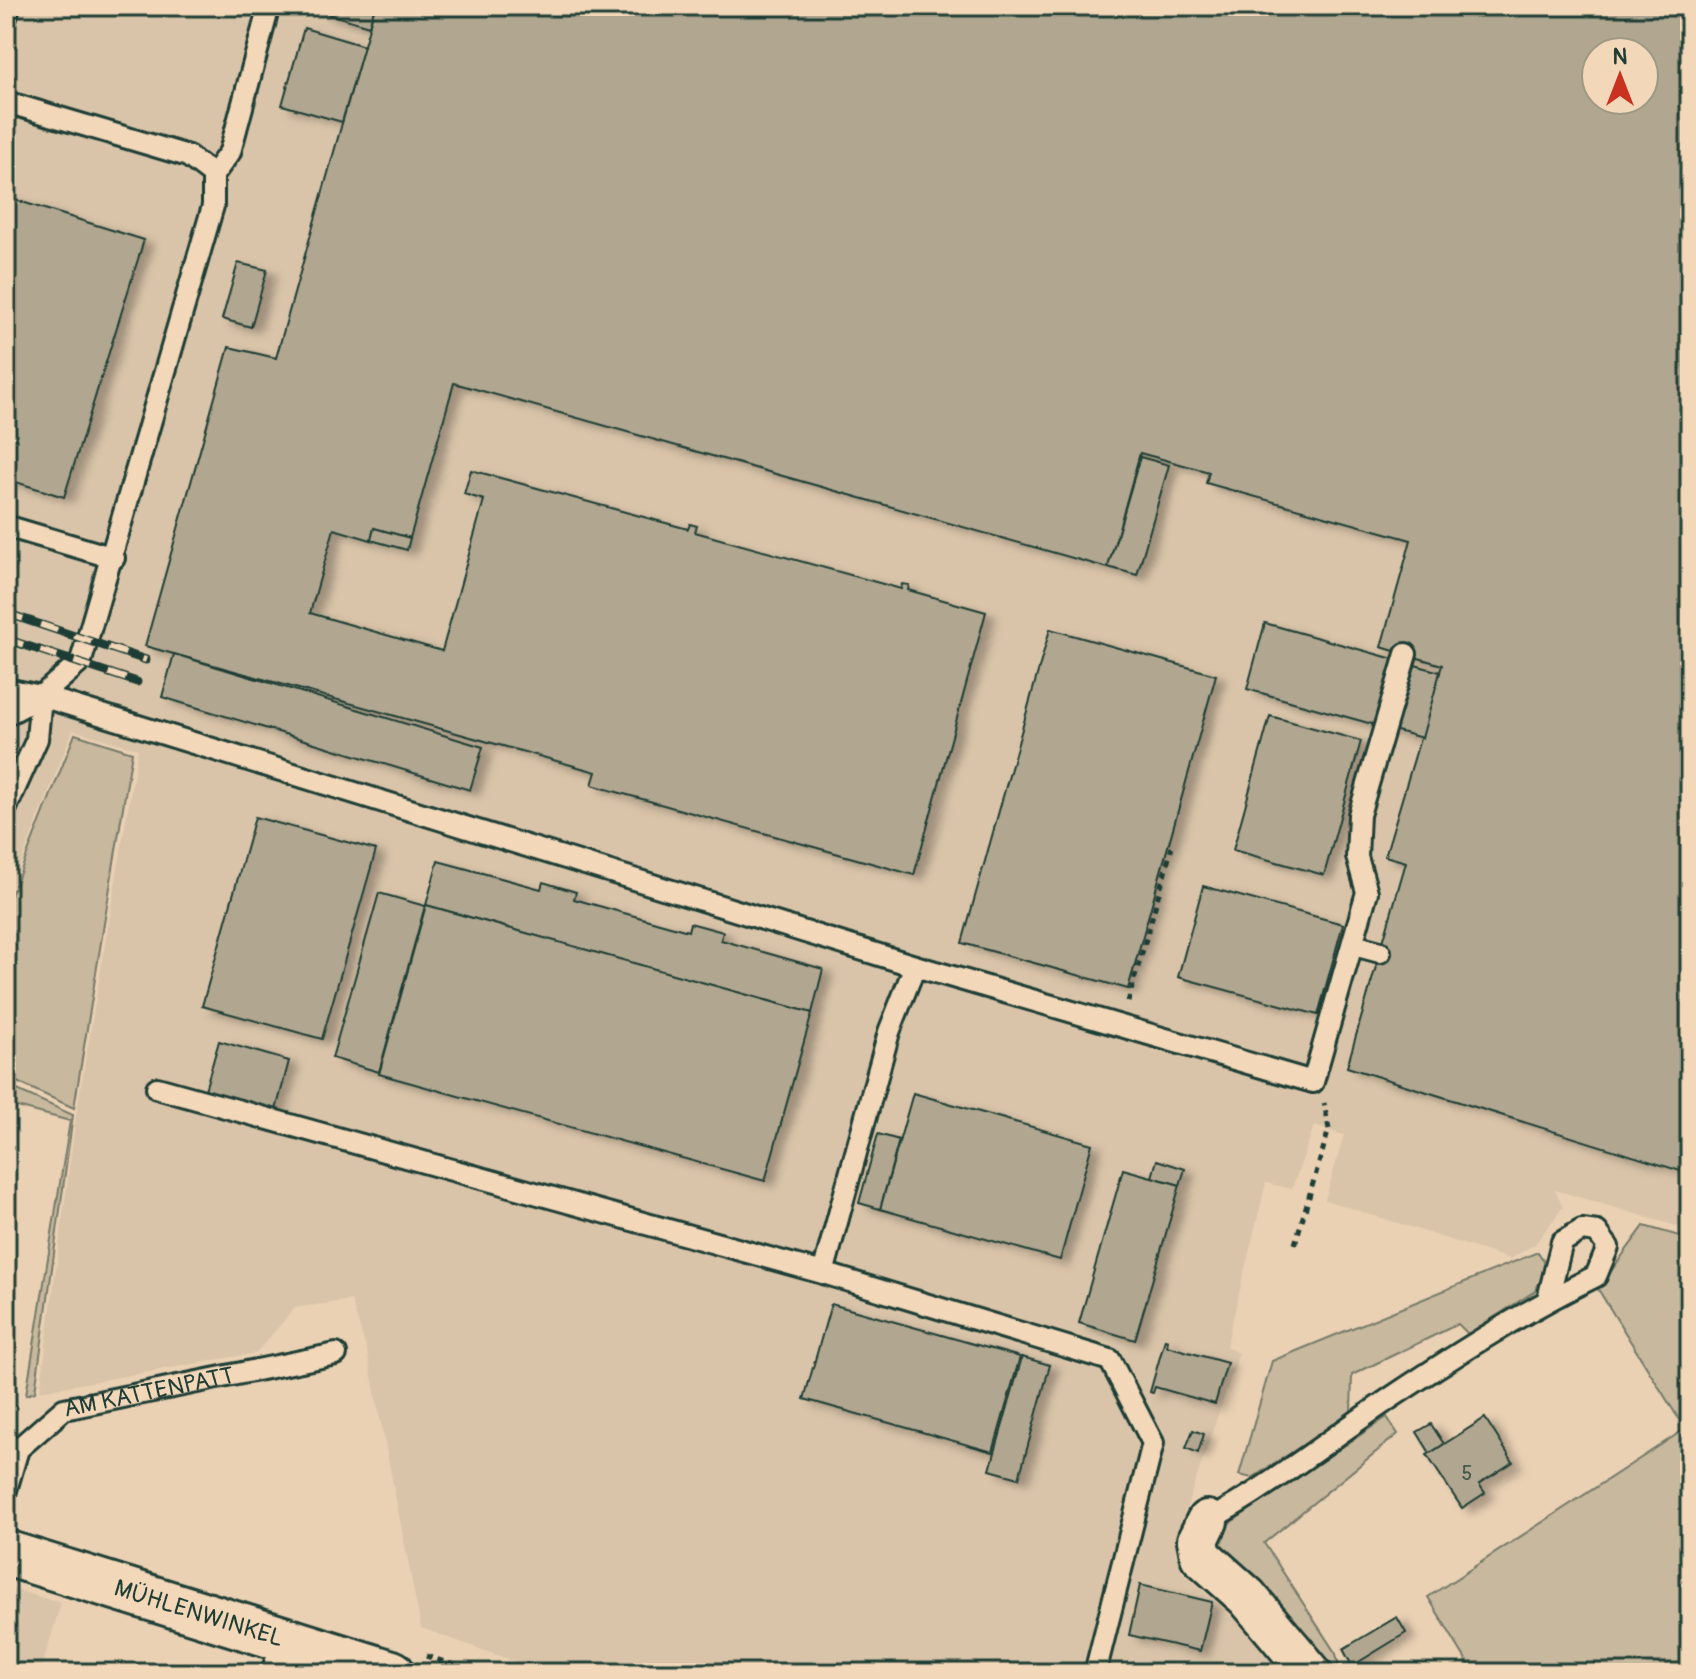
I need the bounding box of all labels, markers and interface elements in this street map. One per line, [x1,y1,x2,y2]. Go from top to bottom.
north arrow [1580,36,1660,116]
text: N [1613,43,1628,71]
street label: AM KATTENPATT [61,1361,236,1424]
house number: 5 [1462,1461,1472,1486]
street label: MÜHLENWINKEL [111,1574,287,1653]

